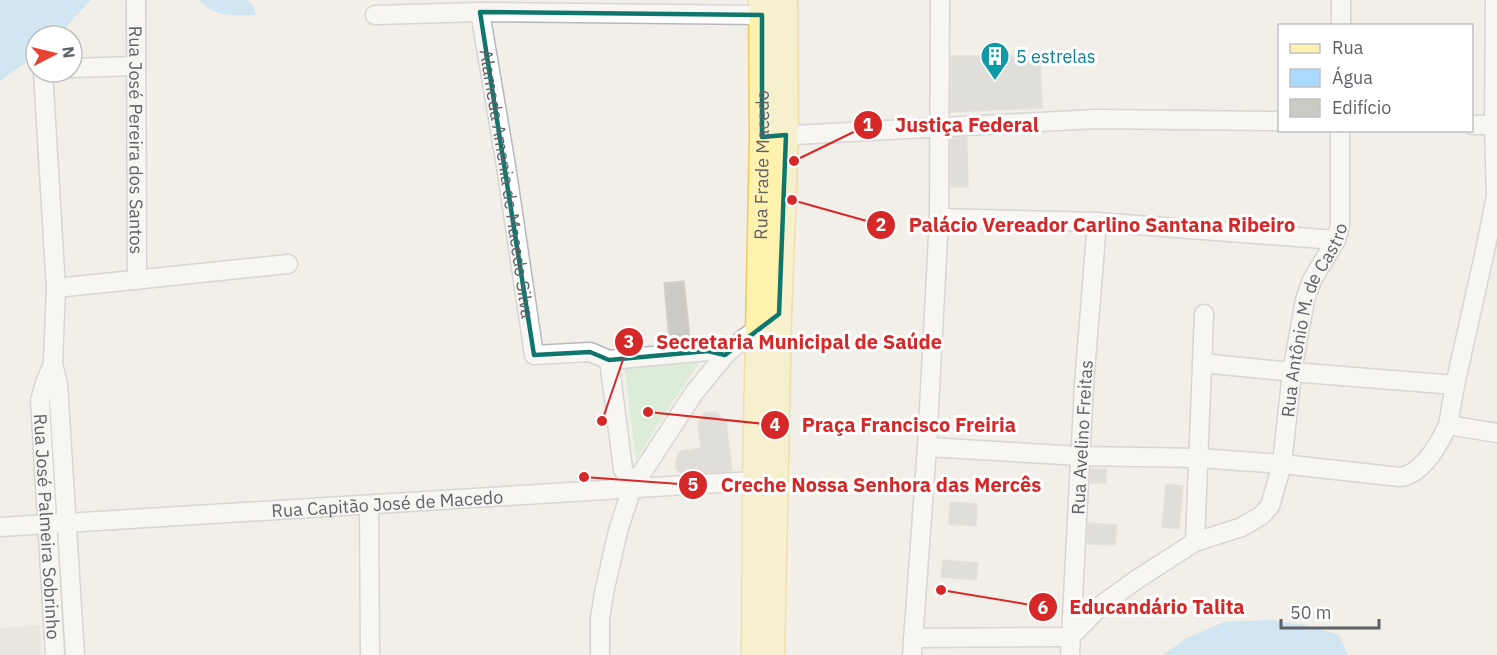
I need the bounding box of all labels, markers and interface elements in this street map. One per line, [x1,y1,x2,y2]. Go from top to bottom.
north arrow [24,24,84,84]
legend [1278,24,1473,132]
street label: Rua José Pereira dos Santos [125,26,148,254]
text: Rua [1332,36,1364,59]
building icon: 5 estrelas [979,40,1011,82]
text: N [58,45,80,59]
place label: 5 estrelas [1016,45,1096,68]
street label: Alameda Amenia de Macedo Silva [475,47,540,320]
text: Água [1332,66,1373,89]
street label: Rua Frade Macedo [748,90,774,240]
text: Edifício [1332,96,1391,119]
callout: Justiça Federal [853,106,1051,144]
text: Justiça Federal [895,111,1039,138]
text: 1 [863,113,874,136]
callout: Palácio Vereador Carlino Santana Ribeiro [866,206,1307,244]
text: Palácio Vereador Carlino Santana Ribeiro [909,211,1295,238]
text: 2 [876,213,886,236]
street label: Rua Antônio M. de Castro [1276,220,1352,418]
callout: Secretaria Municipal de Saúde [614,323,954,361]
text: Secretaria Municipal de Saúde [656,328,942,355]
text: 3 [624,330,634,353]
street label: Rua Avelino Freitas [1066,359,1097,515]
callout: Praça Francisco Freiria [760,406,1028,444]
text: Praça Francisco Freiria [802,411,1016,438]
street label: Rua José Palmeira Sobrinho [29,413,66,640]
text: 4 [770,413,781,436]
callout: Creche Nossa Senhora das Mercês [678,466,1053,504]
text: Creche Nossa Senhora das Mercês [721,471,1041,498]
text: 5 [688,473,699,496]
street label: Rua Capitão José de Macedo [271,485,504,522]
callout: Educandário Talita [1028,588,1257,626]
scale bar [1281,592,1378,630]
text: Educandário Talita [1069,593,1245,620]
text: 6 [1038,596,1049,619]
text: 50 m [1290,601,1332,624]

